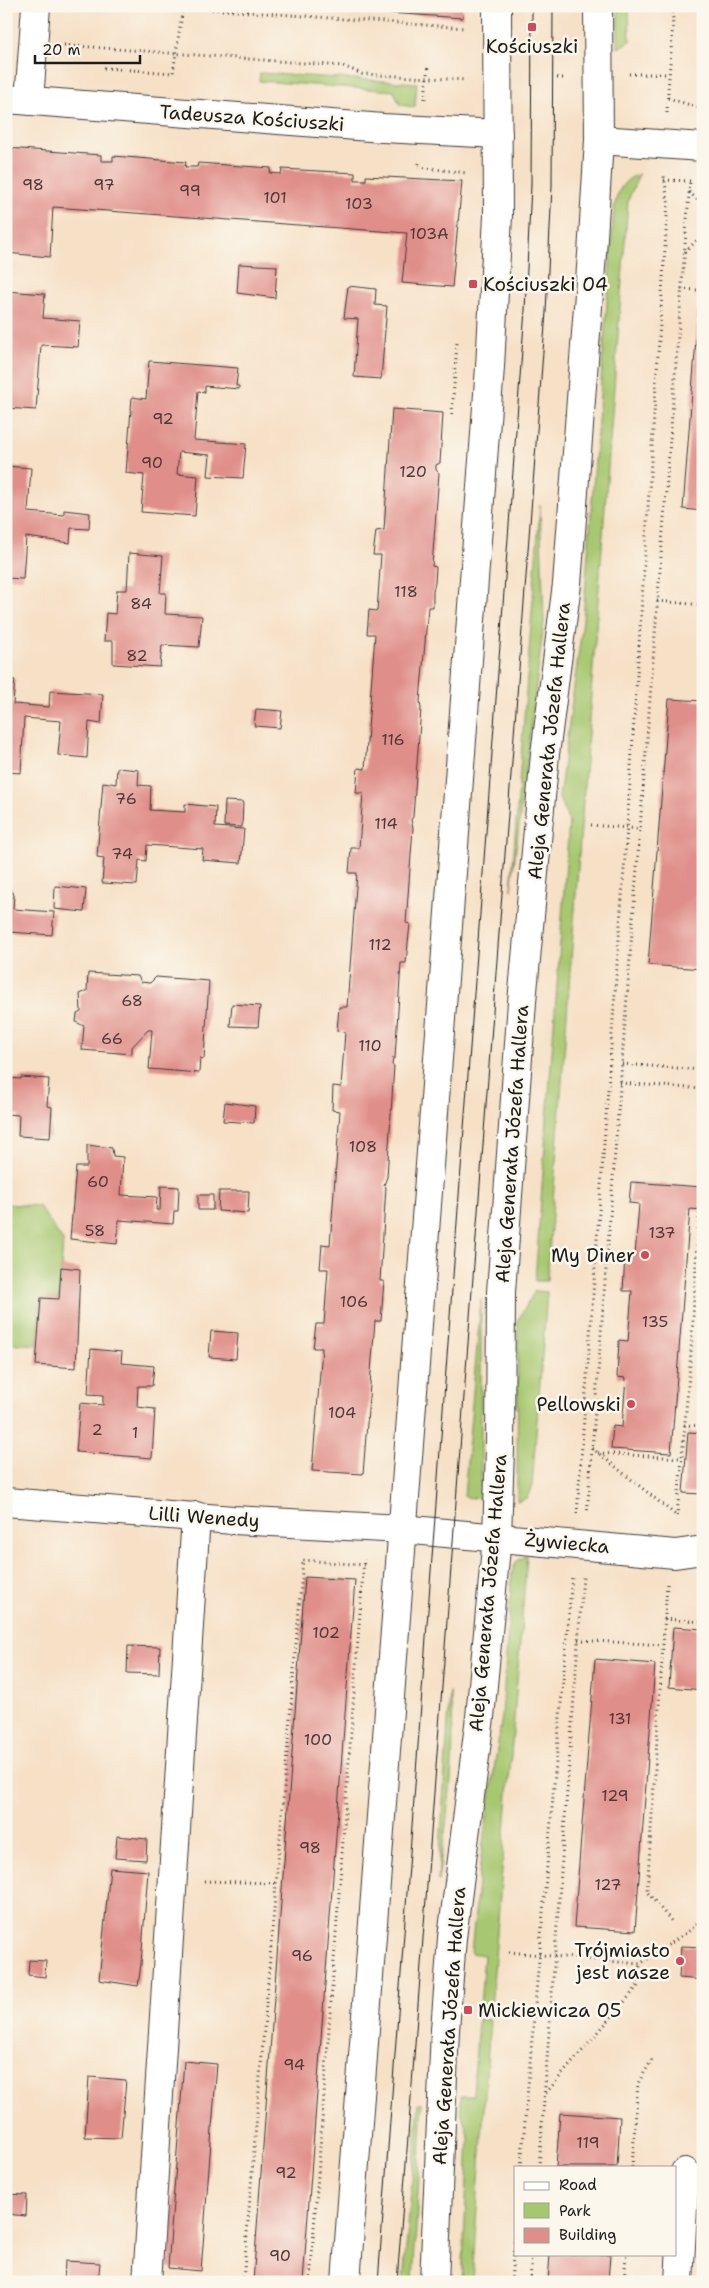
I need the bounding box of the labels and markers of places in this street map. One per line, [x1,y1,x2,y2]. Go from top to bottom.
marker: Kościuszki [526,21,538,33]
place label: Kościuszki [486,34,578,59]
place label: Kościuszki 04 [483,272,608,297]
marker: Kościuszki 04 [467,278,479,290]
place label: My Diner [551,1243,635,1268]
marker: My Diner [639,1249,651,1261]
place label: Pellowski [537,1392,621,1417]
marker: Pellowski [625,1398,637,1410]
place label: Trójmiasto jest nasze [574,1938,670,1985]
marker: Trójmiasto jest nasze [674,1955,686,1967]
place label: Mickiewicza 05 [478,1998,621,2023]
marker: Mickiewicza 05 [462,2004,474,2016]

